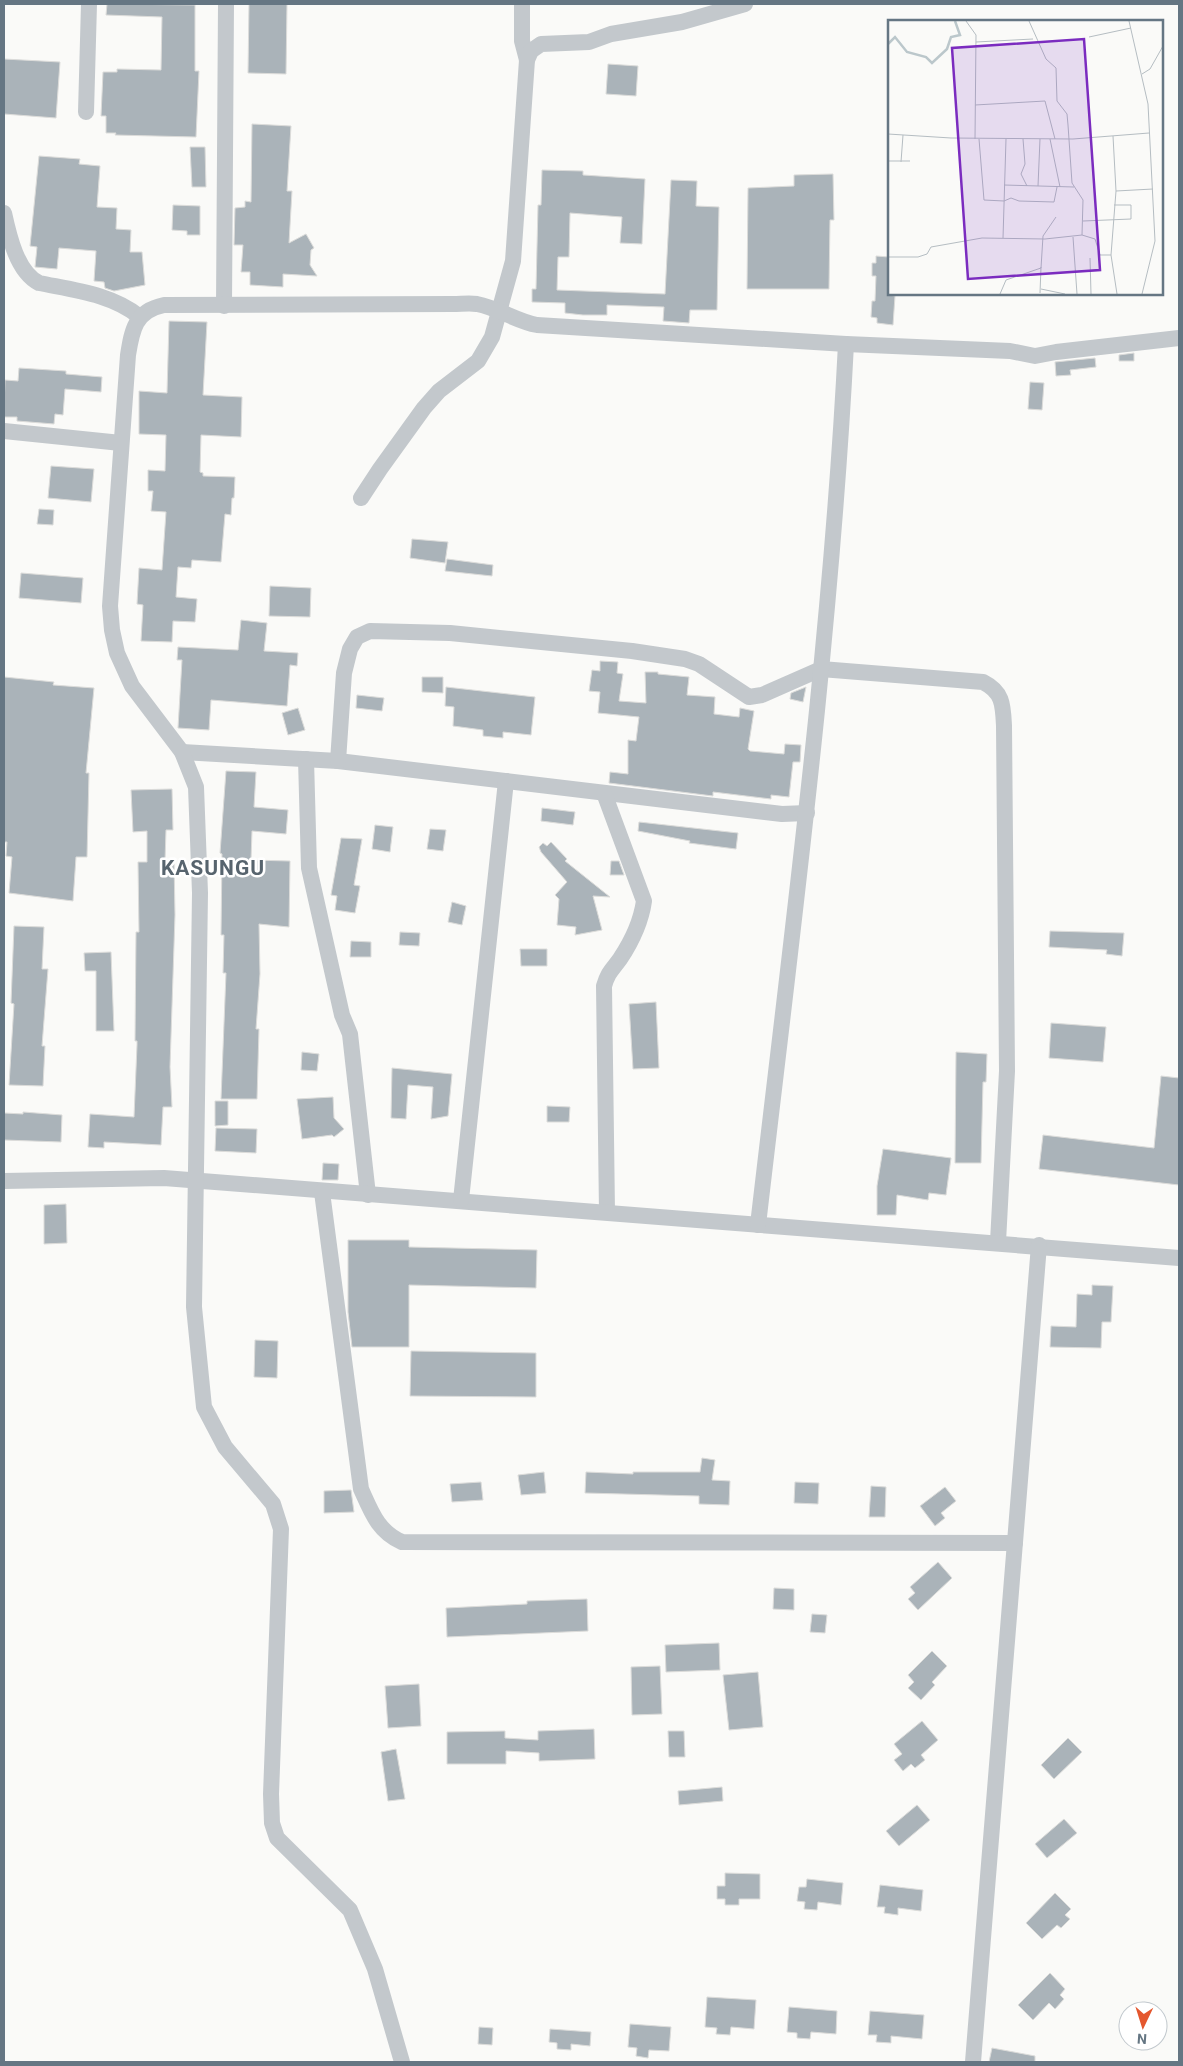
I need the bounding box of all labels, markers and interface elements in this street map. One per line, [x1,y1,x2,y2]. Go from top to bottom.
inset map [888,20,1163,295]
district label: KASUNGU [161,856,265,880]
north arrow [1118,2001,1168,2051]
text: N [1137,2031,1148,2047]

